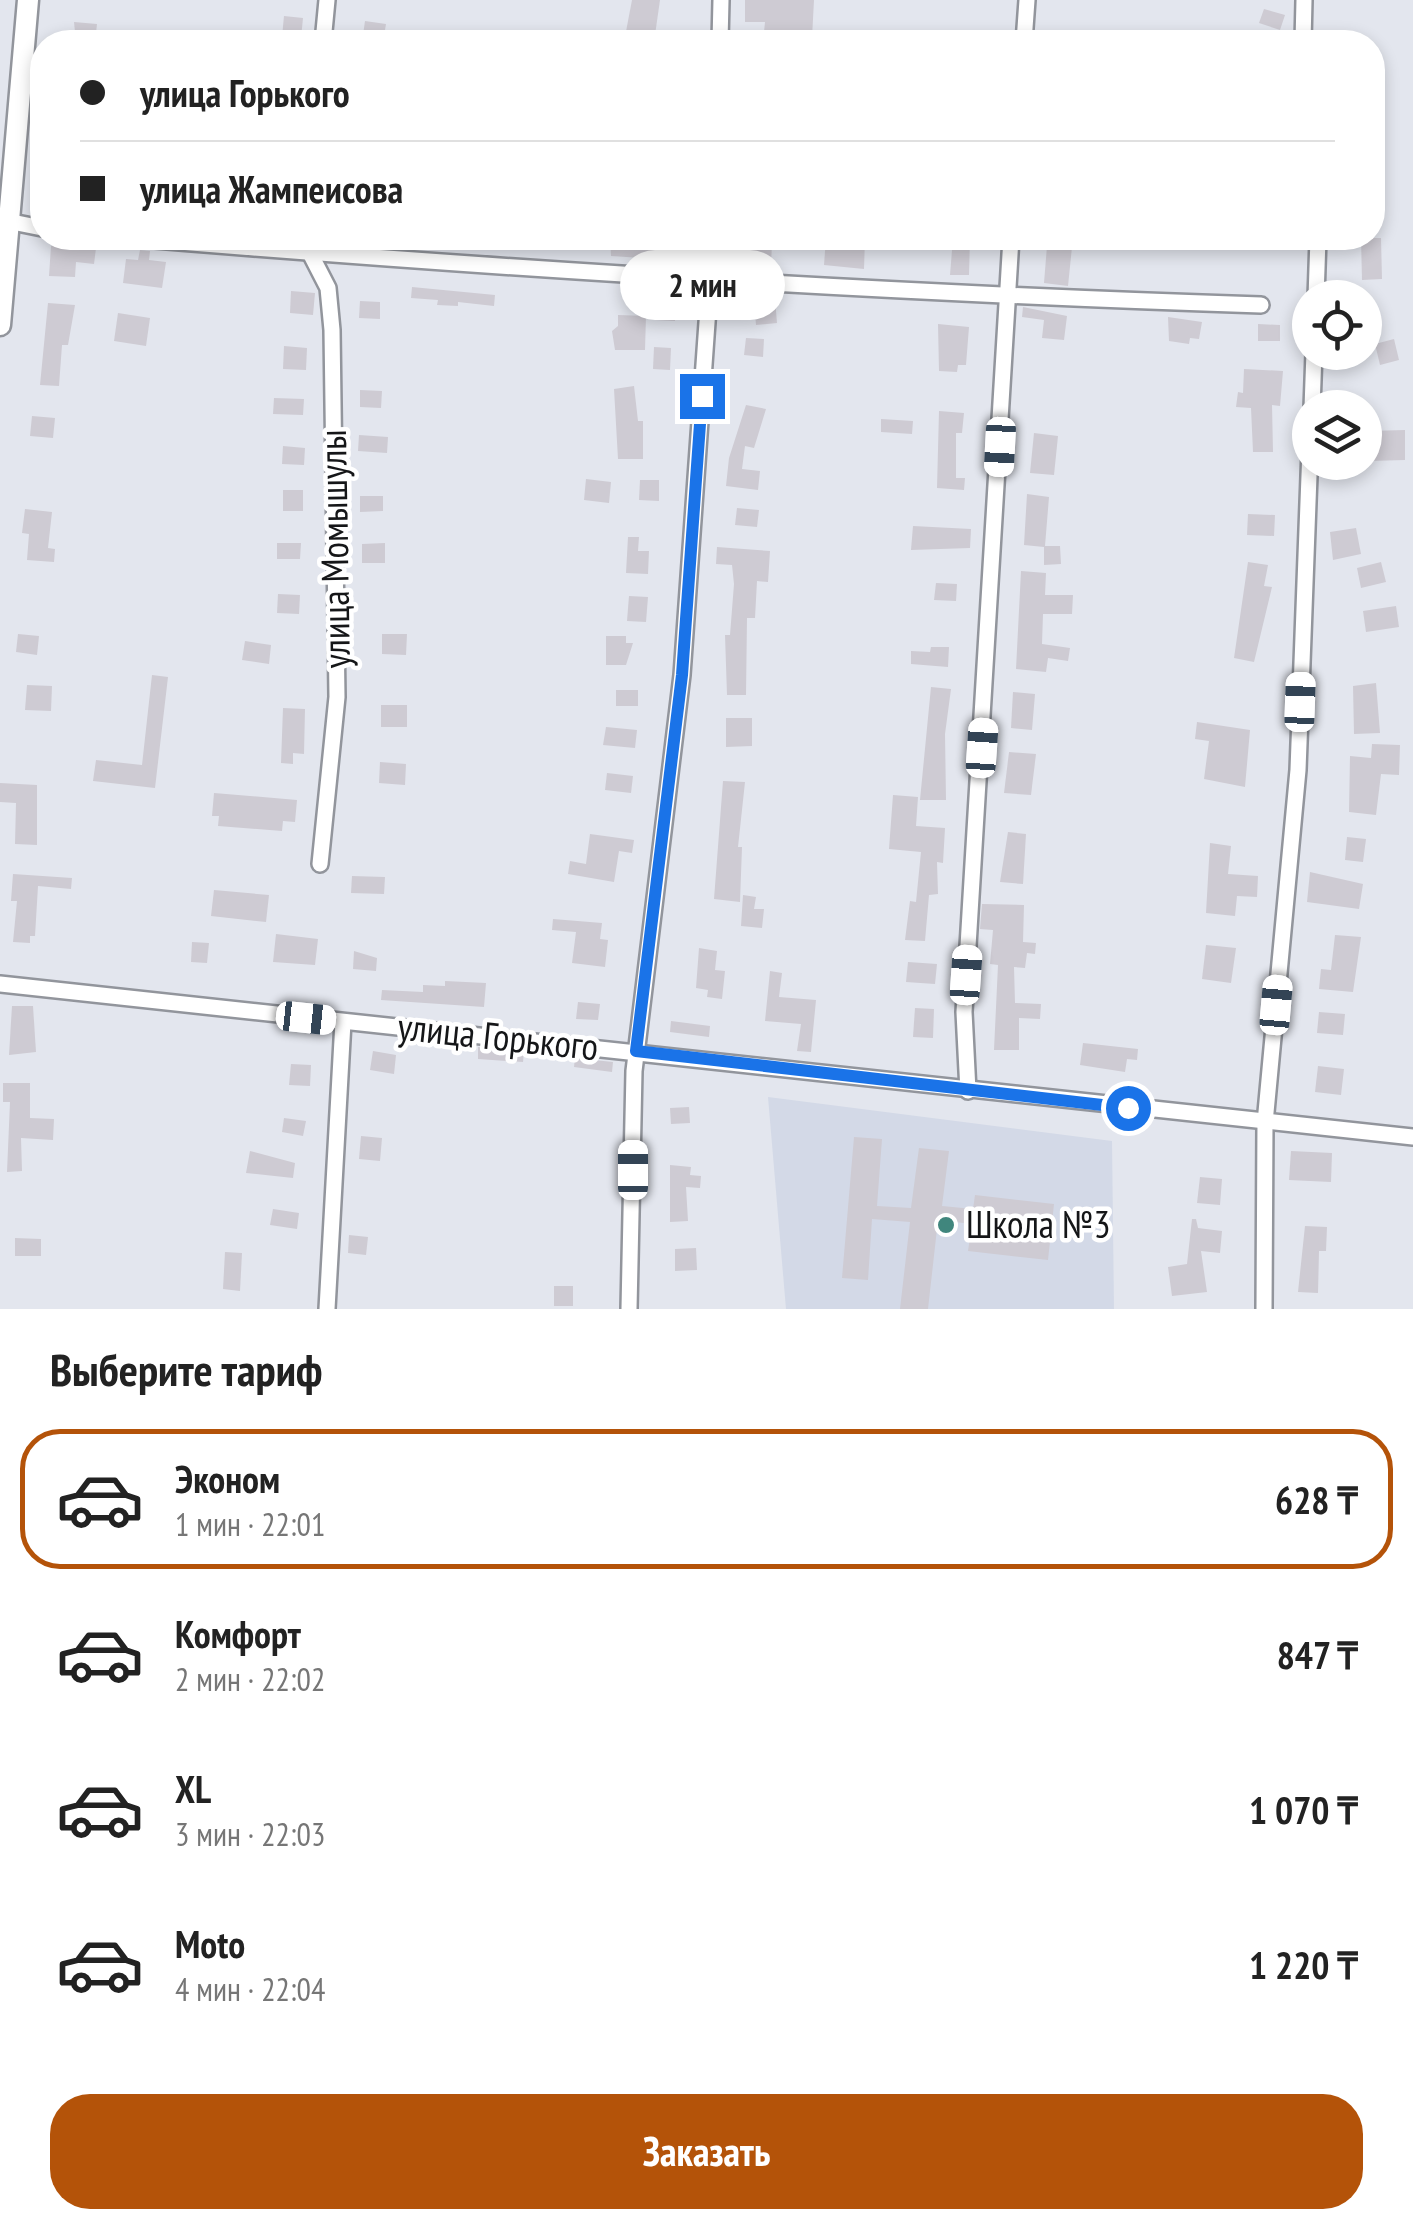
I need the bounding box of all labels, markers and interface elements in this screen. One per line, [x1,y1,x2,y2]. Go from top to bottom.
text: улица Горького [140,68,350,117]
text: улица Жампеисова [140,164,403,213]
callout: 2 мин [620,251,784,321]
text: 2 мин [668,264,737,306]
map controls [1292,280,1382,480]
button: locate [1292,280,1382,370]
route end [680,374,725,419]
button: layers [1292,390,1382,480]
car [983,416,1017,478]
street label: улица Момышулы [307,429,360,669]
car [1284,671,1316,733]
car [965,717,999,779]
car [949,944,983,1006]
car [1258,974,1294,1036]
car [275,1000,337,1036]
street label: улица Горького [395,1001,601,1070]
route start [1106,1086,1151,1131]
car [618,1140,648,1200]
place label: Школа №3 [966,1199,1111,1248]
marker: Школа №3 [935,1214,957,1236]
text: Выберите тариф [50,1340,322,1398]
icon: car [55,1454,145,1544]
text: Эконом [175,1454,280,1503]
text: 628 ₸ [1275,1475,1358,1524]
text: 1 мин · 22:01 [175,1503,325,1545]
icon: car [55,1609,145,1699]
text: Комфорт [175,1609,301,1658]
text: 847 ₸ [1277,1630,1358,1679]
text: 2 мин · 22:02 [175,1658,325,1700]
icon: car [55,1764,145,1854]
text: XL [175,1764,211,1813]
text: 1 070 ₸ [1249,1785,1358,1834]
text: 3 мин · 22:03 [175,1813,325,1855]
icon: car [55,1919,145,2009]
text: Moto [175,1919,245,1968]
text: 1 220 ₸ [1249,1940,1358,1989]
text: 4 мин · 22:04 [175,1968,325,2010]
button: Заказать [50,2094,1363,2209]

